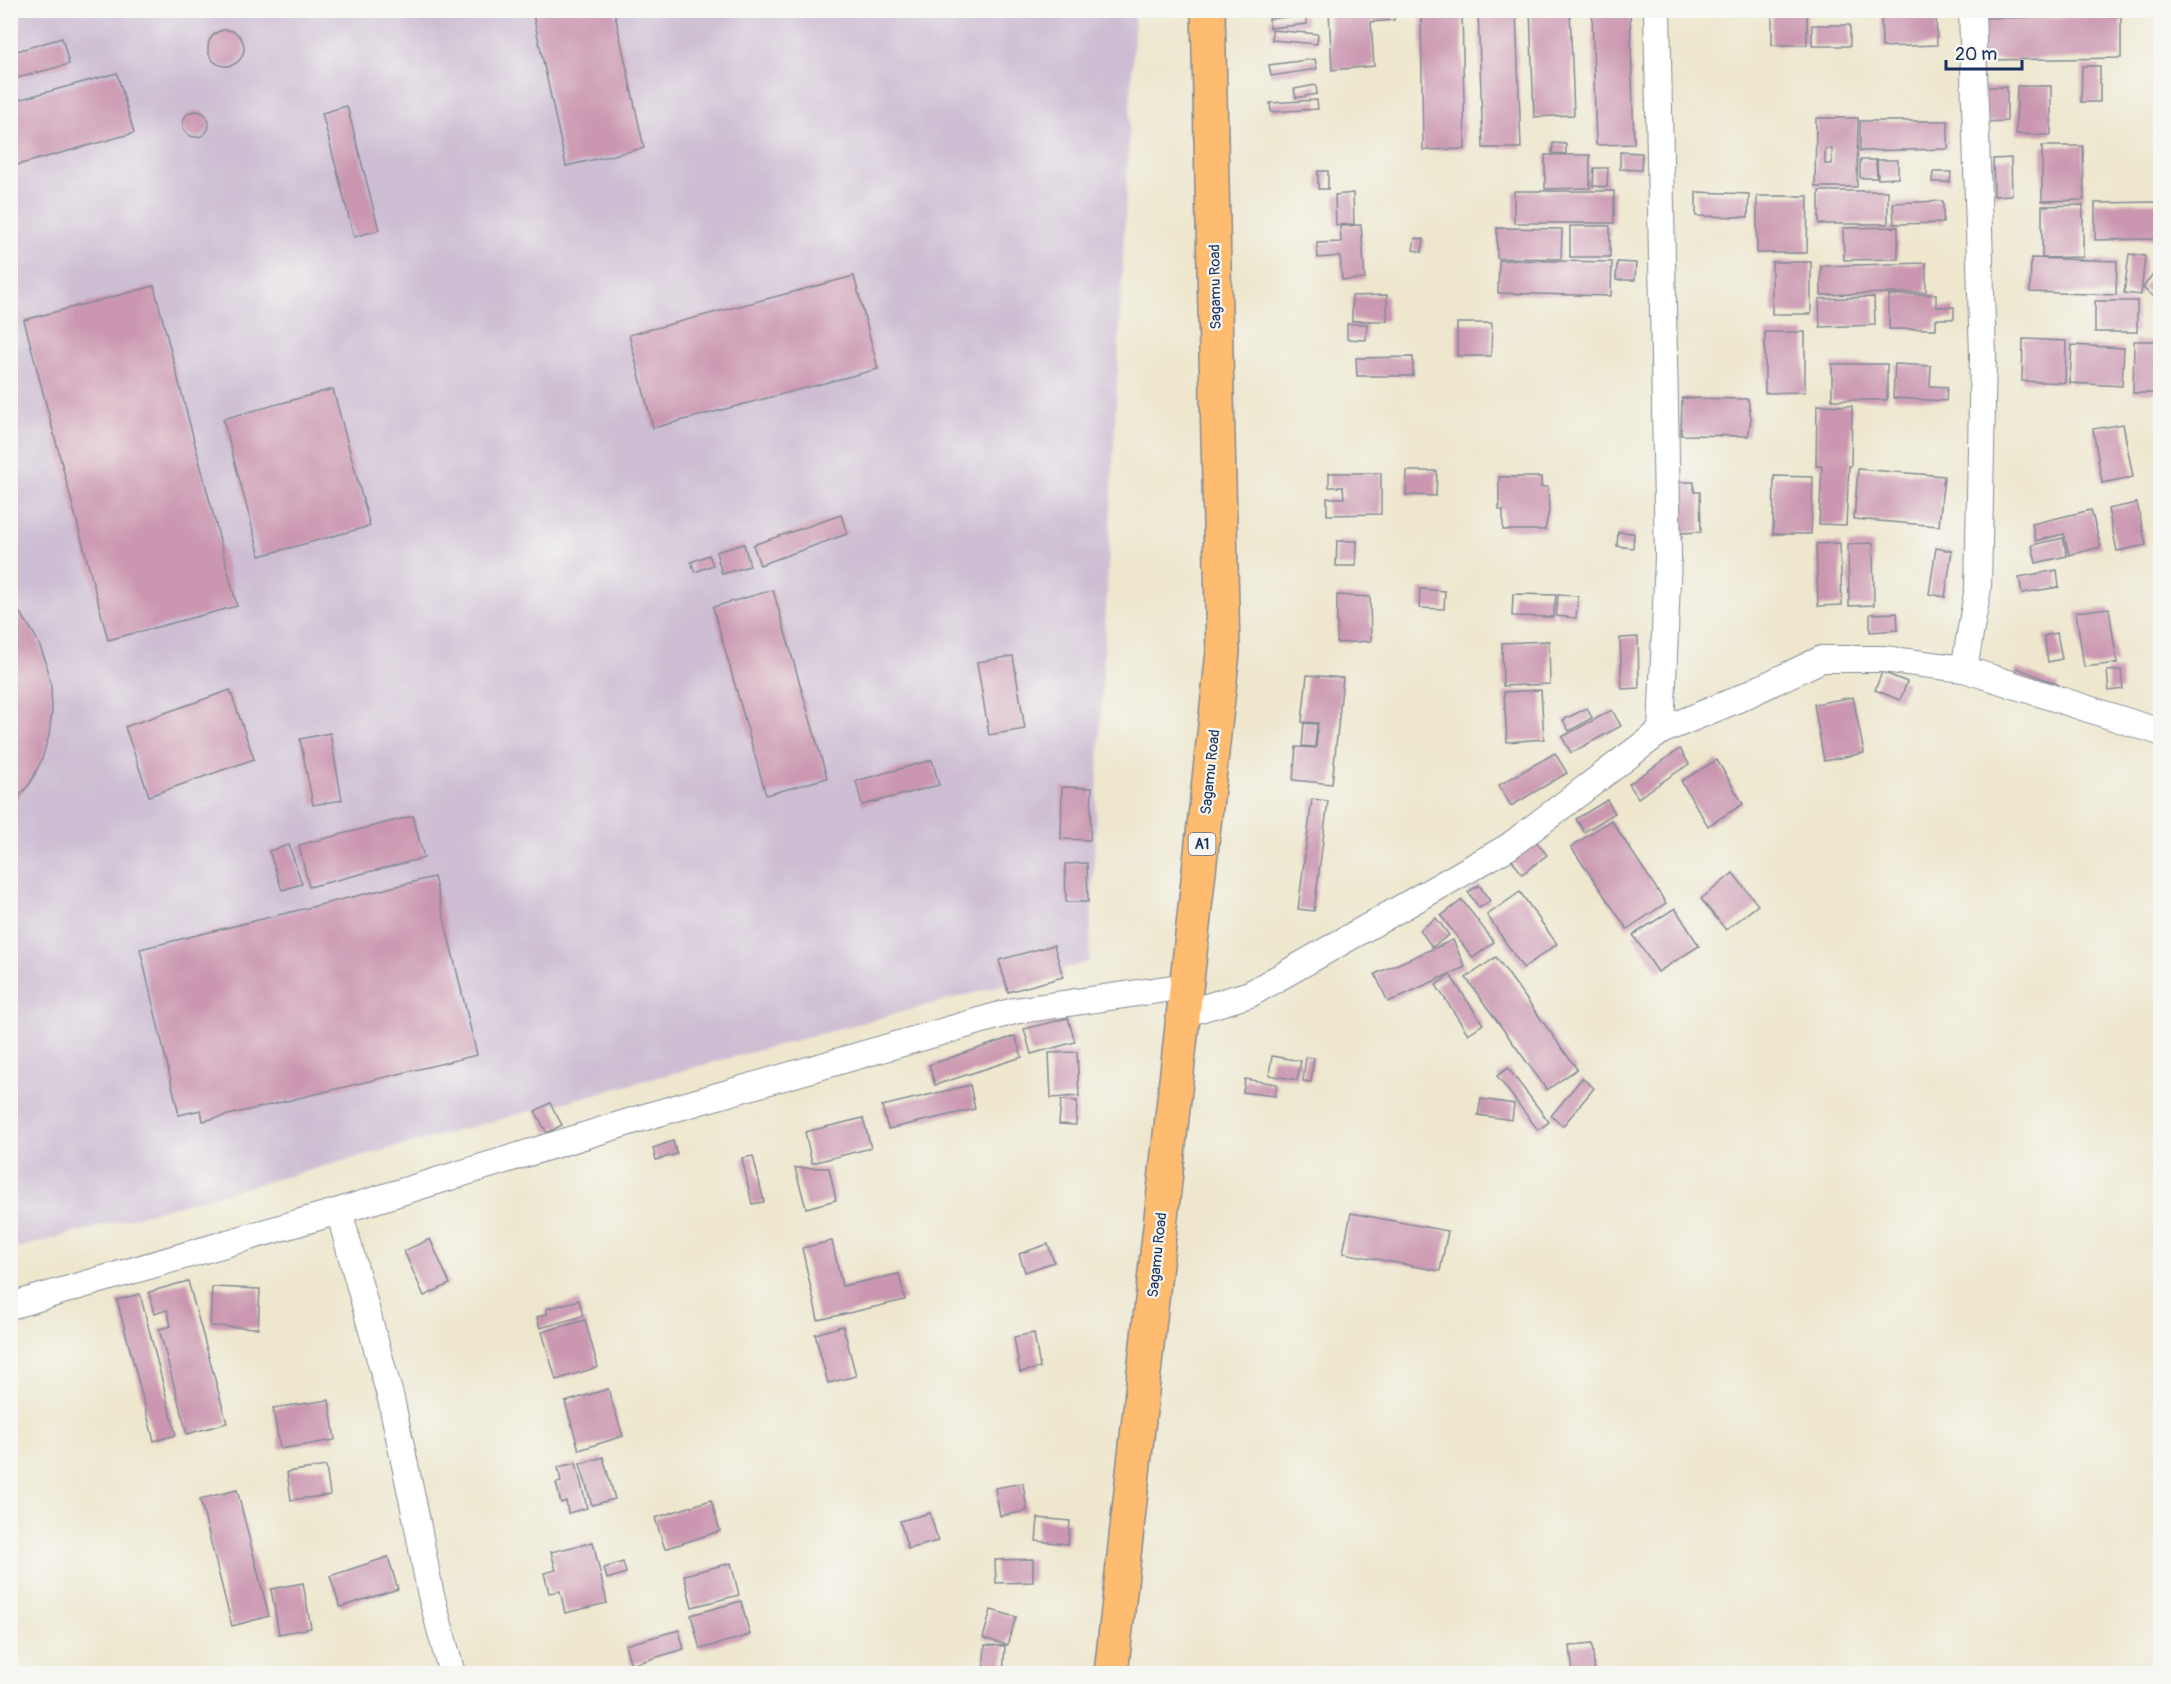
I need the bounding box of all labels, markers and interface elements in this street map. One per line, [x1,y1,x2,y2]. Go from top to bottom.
scale bar [1946,33,2022,71]
text: 20 m [1955,43,1997,66]
street label: Sagamu Road [1205,244,1226,330]
street label: Sagamu Road [1197,729,1224,816]
road number: A1 [1188,833,1216,855]
street label: Sagamu Road [1144,1212,1171,1299]

